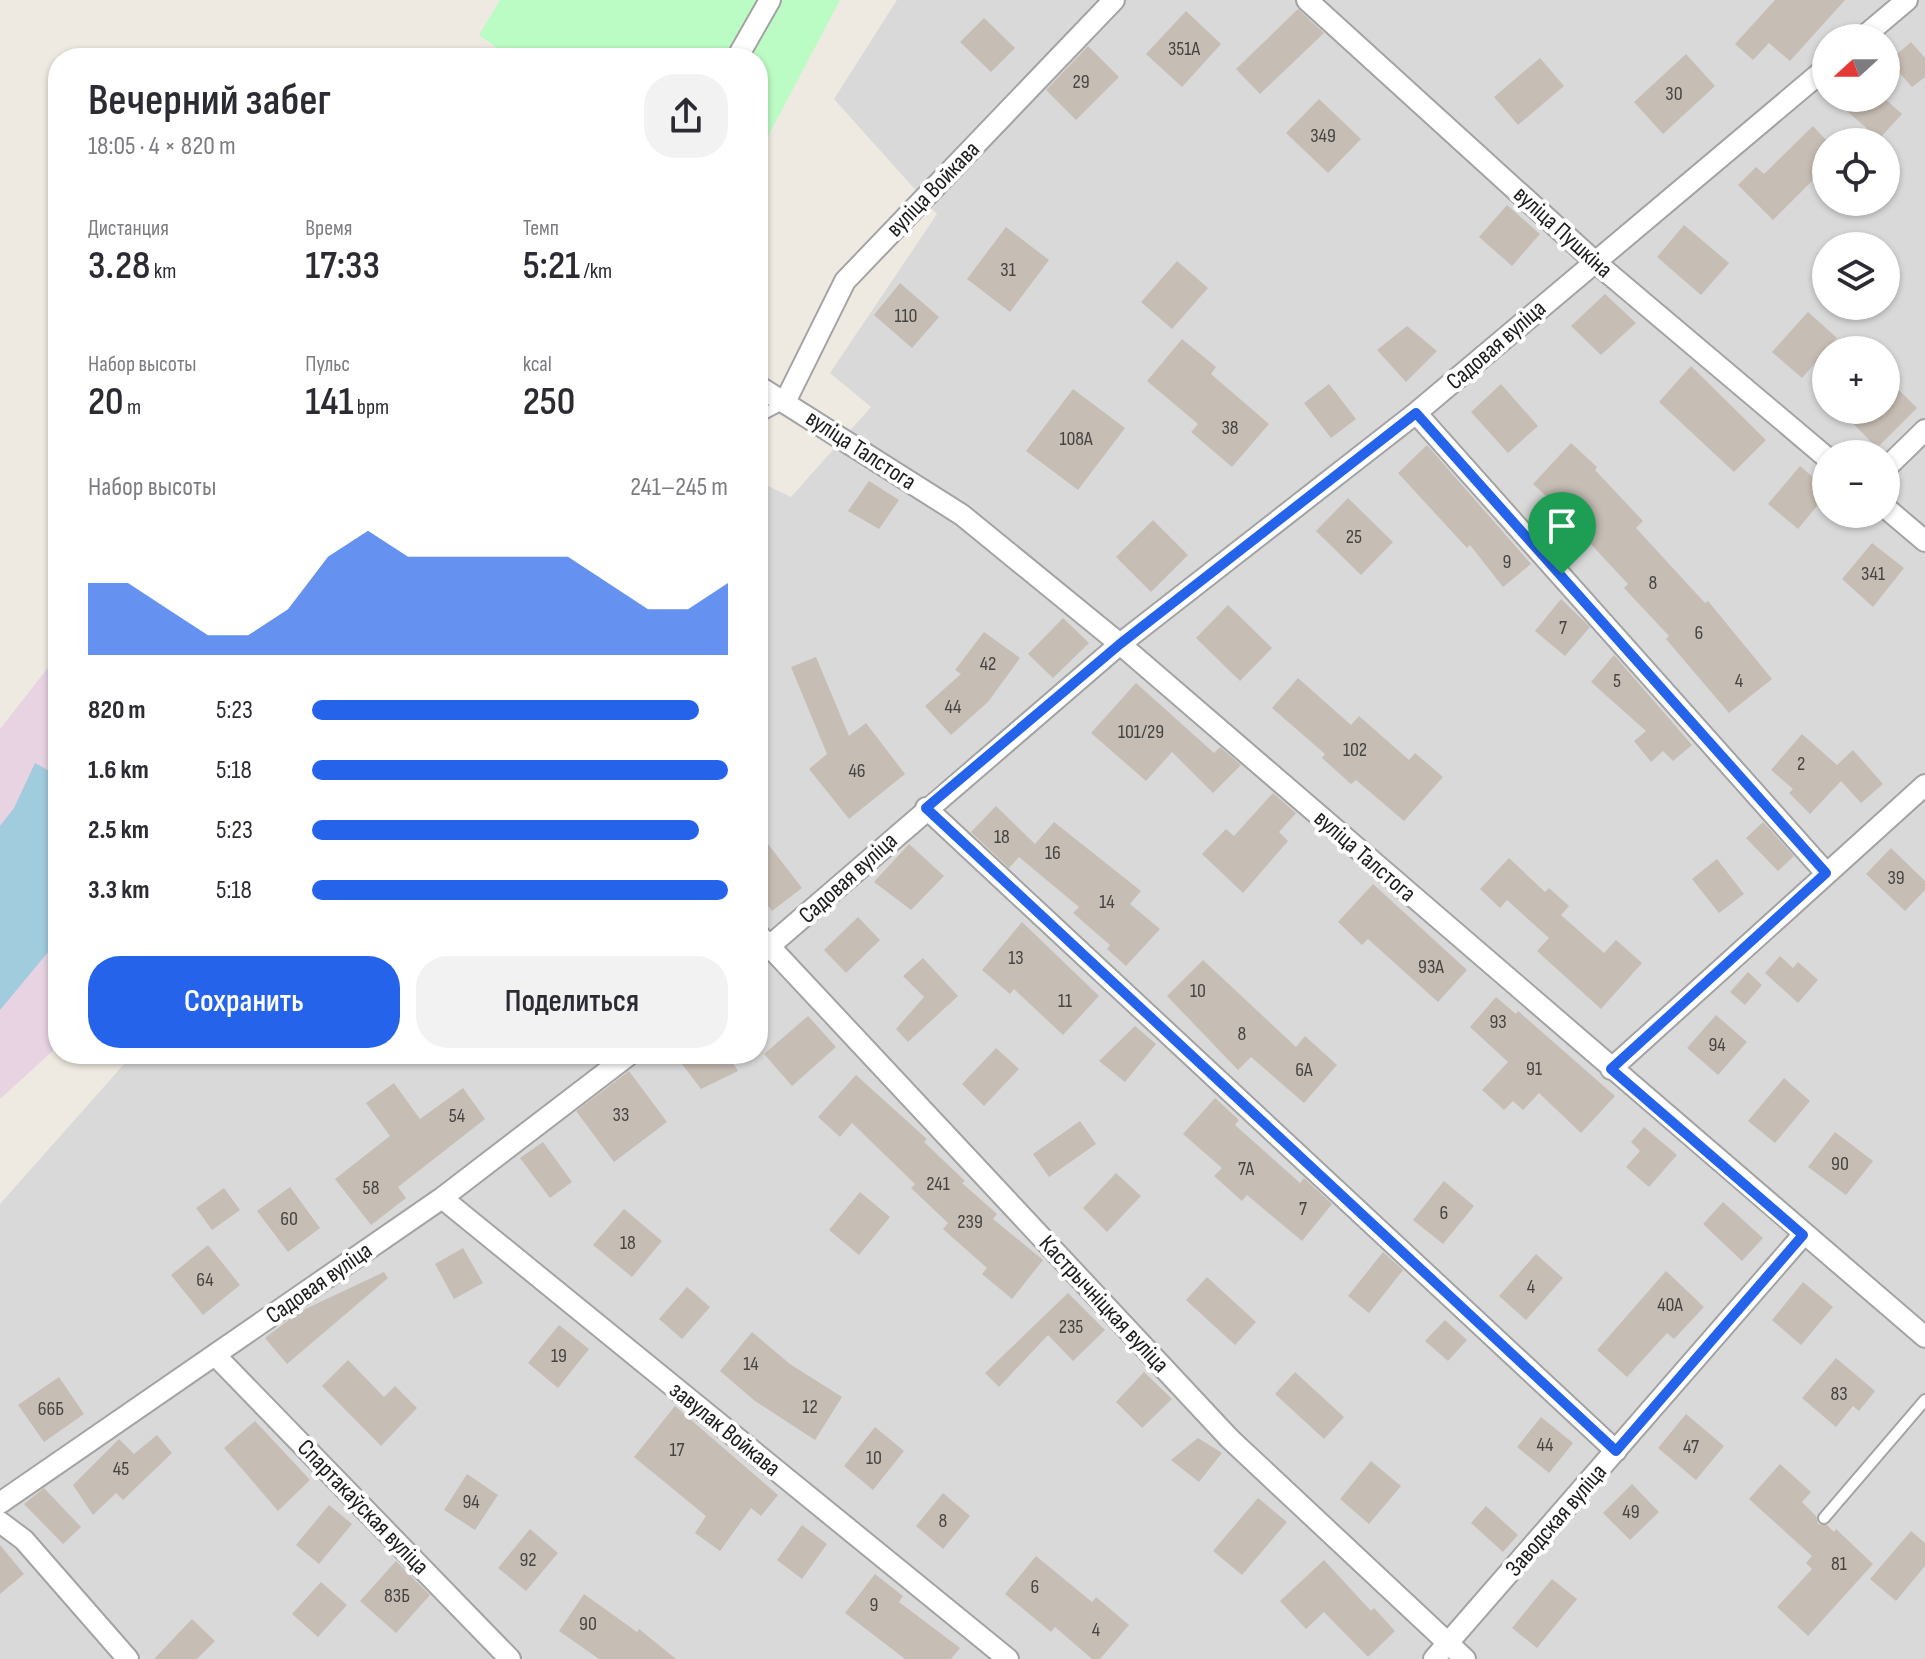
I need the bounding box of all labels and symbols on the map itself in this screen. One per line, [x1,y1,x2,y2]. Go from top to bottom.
north arrow [1812,24,1900,112]
house number: 351А [1168,37,1201,61]
house number: 29 [1072,70,1090,94]
house number: 30 [1665,82,1683,106]
house number: 349 [1310,124,1336,148]
street label: вуліца Войкава [880,135,986,243]
street label: вуліца Пушкіна [1507,180,1619,284]
house number: 31 [1000,258,1016,282]
street label: Садовая вуліца [1440,294,1552,396]
house number: 110 [895,304,917,328]
street label: вуліца Талстога [800,404,922,496]
house number: 38 [1221,416,1239,440]
house number: 108А [1059,427,1093,451]
pin [1528,492,1596,574]
house number: 25 [1346,525,1362,549]
house number: 9 [1503,550,1511,574]
house number: 341 [1861,562,1885,586]
house number: 8 [1649,571,1657,595]
house number: 7 [1559,616,1567,640]
house number: 6 [1695,621,1703,645]
house number: 42 [980,652,996,676]
house number: 5 [1613,669,1621,693]
house number: 4 [1735,669,1743,693]
house number: 44 [945,695,961,719]
house number: 101/29 [1118,720,1164,744]
house number: 102 [1343,738,1367,762]
house number: 2 [1797,752,1805,776]
house number: 46 [848,759,866,783]
street label: вуліца Талстога [1308,804,1422,908]
house number: 18 [994,825,1010,849]
street label: Садовая вуліца [793,826,903,930]
house number: 16 [1045,841,1061,865]
house number: 39 [1887,866,1905,890]
house number: 14 [1099,890,1115,914]
house number: 13 [1008,946,1024,970]
house number: 93А [1418,955,1444,979]
house number: 10 [1190,979,1206,1003]
house number: 11 [1058,989,1072,1013]
house number: 93 [1489,1010,1507,1034]
house number: 8 [1238,1022,1246,1046]
house number: 94 [1708,1033,1726,1057]
house number: 91 [1526,1057,1542,1081]
house number: 6А [1295,1058,1313,1082]
house number: 33 [613,1103,629,1127]
house number: 54 [449,1104,465,1128]
house number: 90 [1831,1152,1849,1176]
house number: 7А [1238,1157,1255,1181]
house number: 241 [926,1172,950,1196]
house number: 58 [363,1176,379,1200]
house number: 7 [1299,1197,1307,1221]
house number: 6 [1440,1201,1448,1225]
house number: 60 [280,1207,298,1231]
house number: 239 [957,1210,983,1234]
street label: Кастрычніцкая вуліца [1033,1229,1175,1379]
house number: 18 [620,1231,636,1255]
street label: Садовая вуліца [260,1236,378,1330]
house number: 64 [196,1268,214,1292]
house number: 4 [1527,1275,1535,1299]
house number: 40А [1657,1293,1683,1317]
house number: 235 [1059,1315,1083,1339]
house number: 19 [551,1344,567,1368]
house number: 14 [743,1352,759,1376]
street label: завулак Войкава [664,1375,786,1483]
house number: 83 [1830,1382,1848,1406]
house number: 12 [802,1395,818,1419]
house number: 66Б [38,1397,64,1421]
street label: Спартакаўская вуліца [291,1433,435,1581]
house number: 44 [1537,1433,1553,1457]
house number: 47 [1683,1435,1699,1459]
house number: 17 [670,1438,684,1462]
house number: 10 [866,1446,882,1470]
house number: 45 [113,1457,129,1481]
street label: Заводская вуліца [1499,1458,1613,1582]
house number: 94 [462,1490,480,1514]
house number: 49 [1622,1500,1640,1524]
house number: 8 [939,1509,947,1533]
house number: 92 [519,1548,537,1572]
house number: 81 [1831,1552,1847,1576]
house number: 6 [1031,1575,1039,1599]
house number: 83Б [384,1584,410,1608]
house number: 9 [870,1593,878,1617]
house number: 90 [579,1612,597,1636]
house number: 4 [1092,1618,1100,1642]

